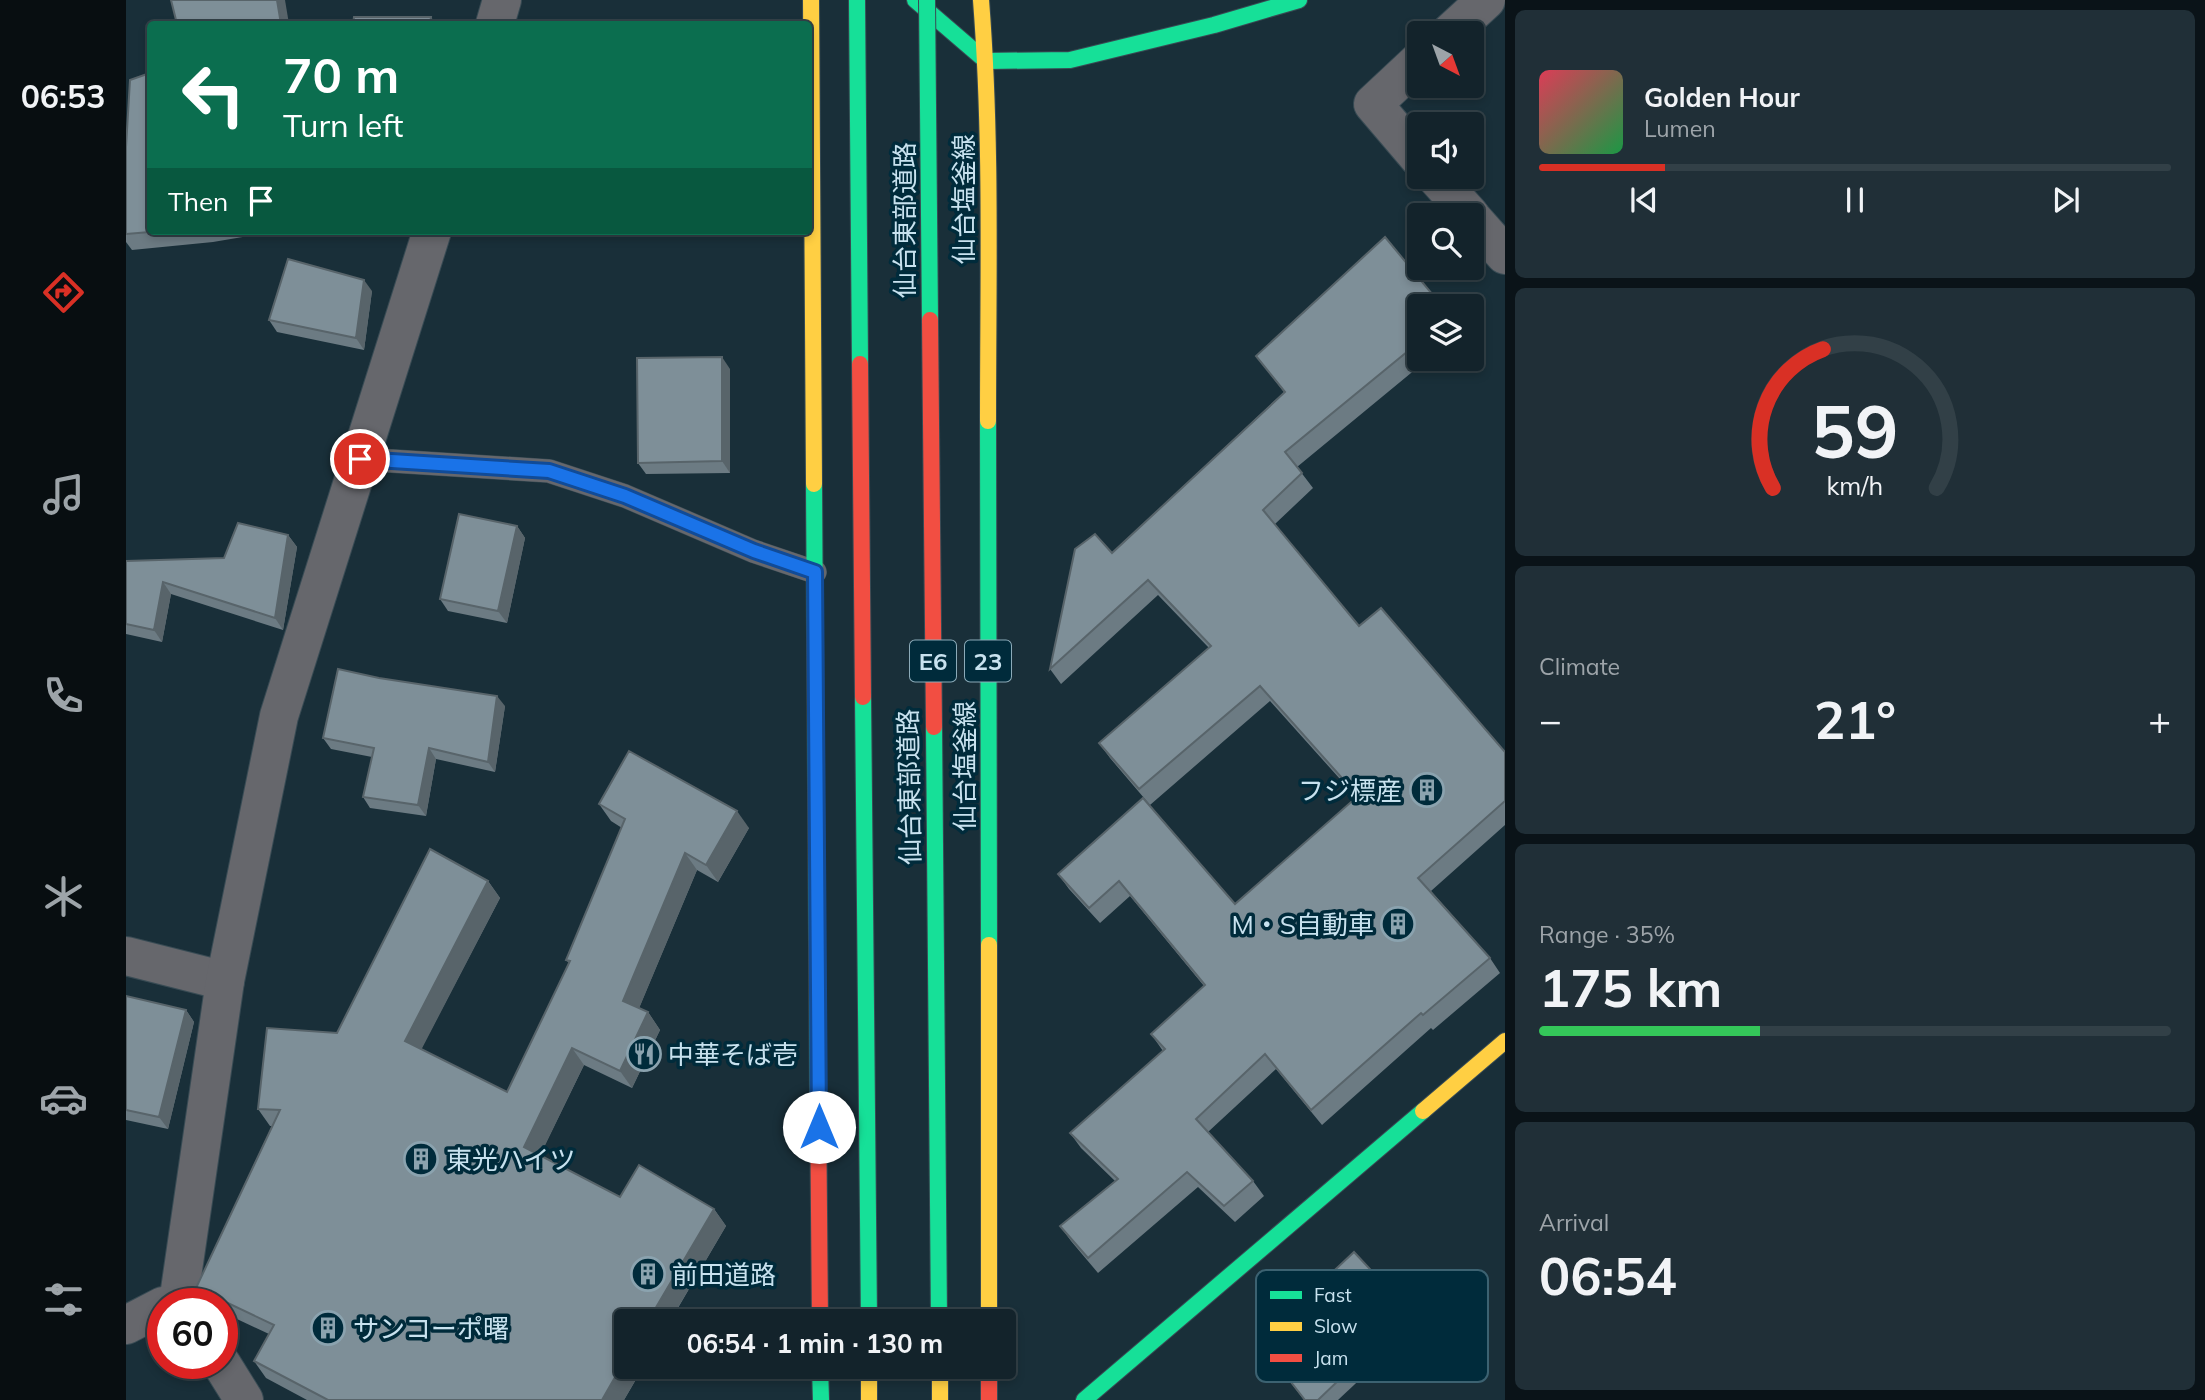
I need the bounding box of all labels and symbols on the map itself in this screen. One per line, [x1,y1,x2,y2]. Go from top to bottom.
north arrow [1407,21,1484,98]
street label: 仙台塩釜線 [947,134,980,264]
street label: 仙台東部道路 [888,142,921,298]
pin [330,429,390,489]
road number: E6 [910,640,956,682]
road number: 23 [965,640,1011,682]
street label: 仙台塩釜線 [948,701,981,831]
street label: 仙台東部道路 [891,709,927,865]
building icon: フジ標産 [1408,771,1446,809]
place label: フジ標産 [1298,774,1402,807]
building icon: M・S自動車 [1379,905,1417,943]
place label: M・S自動車 [1231,908,1374,941]
restaurant icon: 中華そば壱 [625,1035,663,1073]
place label: 中華そば壱 [668,1038,798,1071]
position arrow [782,1090,856,1164]
building icon: 東光ハイツ [402,1140,440,1178]
place label: 東光ハイツ [446,1143,575,1176]
building icon: 前田道路 [629,1255,667,1293]
place label: 前田道路 [672,1258,776,1291]
legend [1256,1270,1488,1382]
text: Fast [1314,1283,1352,1307]
speed limit sign: 60 [147,1288,238,1379]
building icon: サンコーポ曙 [309,1309,347,1347]
place label: サンコーポ曙 [353,1312,509,1345]
text: Slow [1314,1314,1358,1338]
text: Jam [1314,1346,1348,1370]

